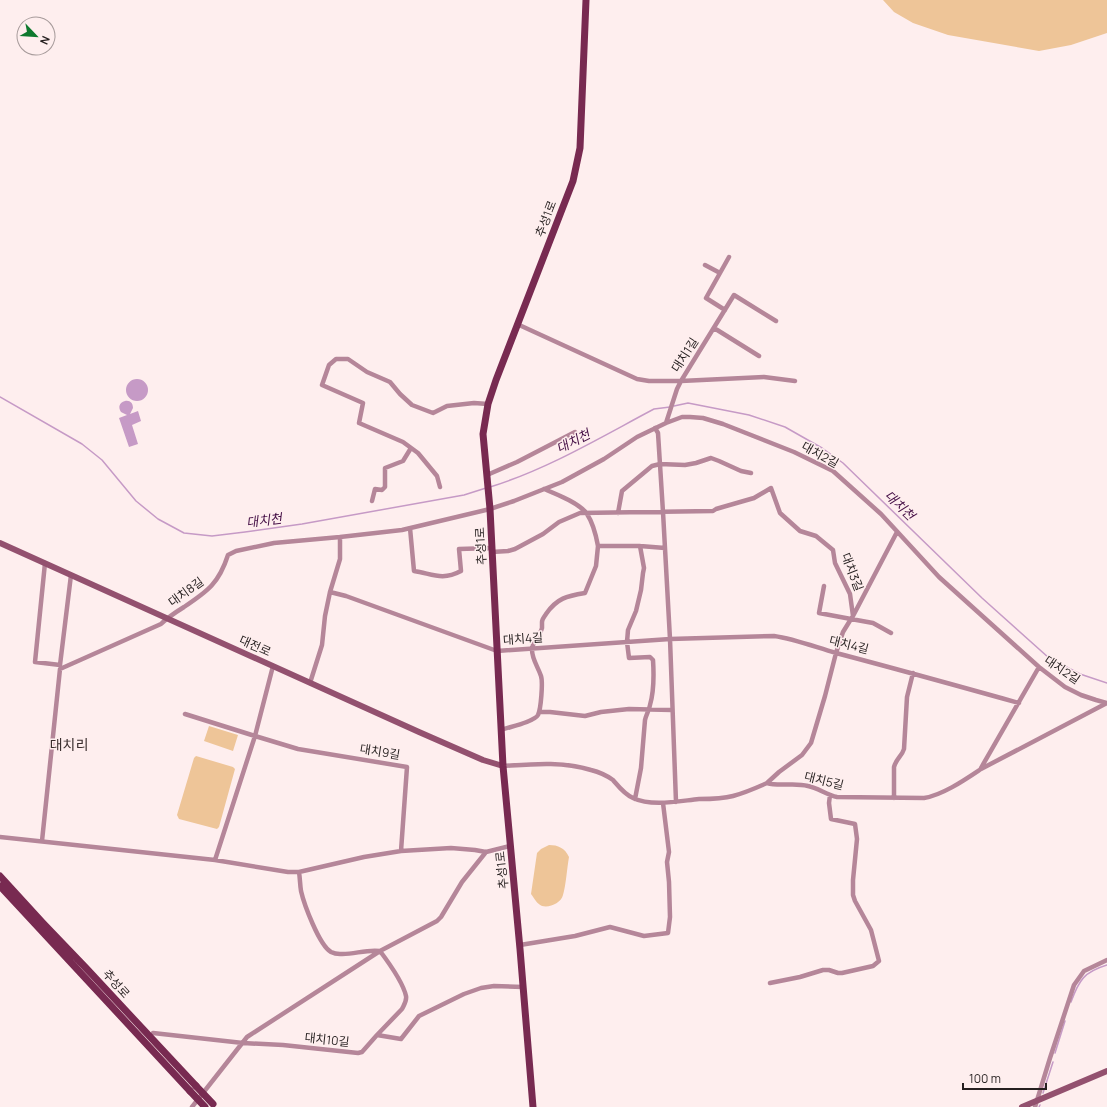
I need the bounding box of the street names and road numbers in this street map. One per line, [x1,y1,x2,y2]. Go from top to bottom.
street label: 추성1로 [531,198,560,240]
street label: 대치1길 [667,334,702,375]
street label: 대치2길 [799,437,842,472]
street label: 추성1로 [471,527,490,565]
street label: 대치3길 [837,550,868,593]
street label: 대치8길 [164,573,207,610]
street label: 대치4길 [502,629,544,648]
street label: 대전로 [237,631,274,660]
street label: 대치4길 [828,631,871,658]
street label: 대치2길 [1041,651,1084,688]
street label: 대치9길 [359,740,401,763]
street label: 대치5길 [803,767,846,794]
street label: 추성1로 [491,850,512,890]
street label: 추성로 [99,966,134,1002]
street label: 대치10길 [304,1029,350,1050]

